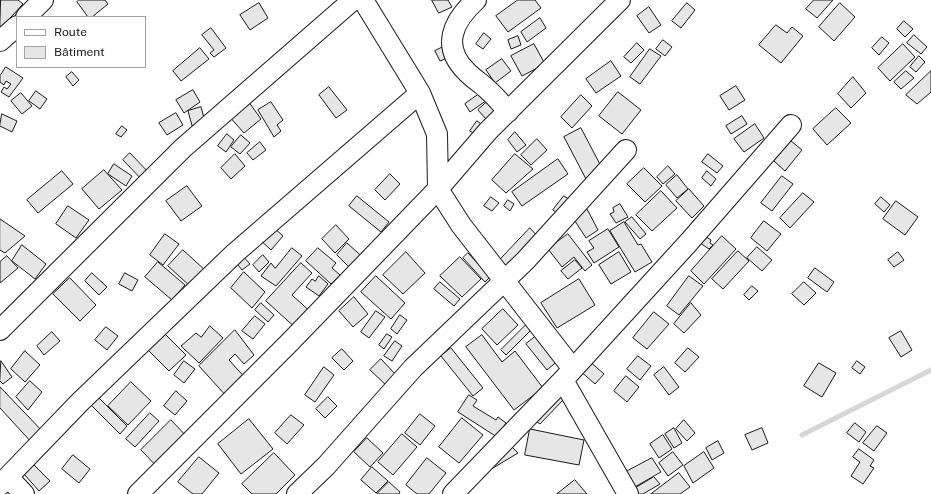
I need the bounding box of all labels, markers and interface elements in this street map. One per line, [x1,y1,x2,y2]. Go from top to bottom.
legend [16,16,146,68]
text: Route [54,25,87,39]
text: Bâtiment [54,45,105,59]

